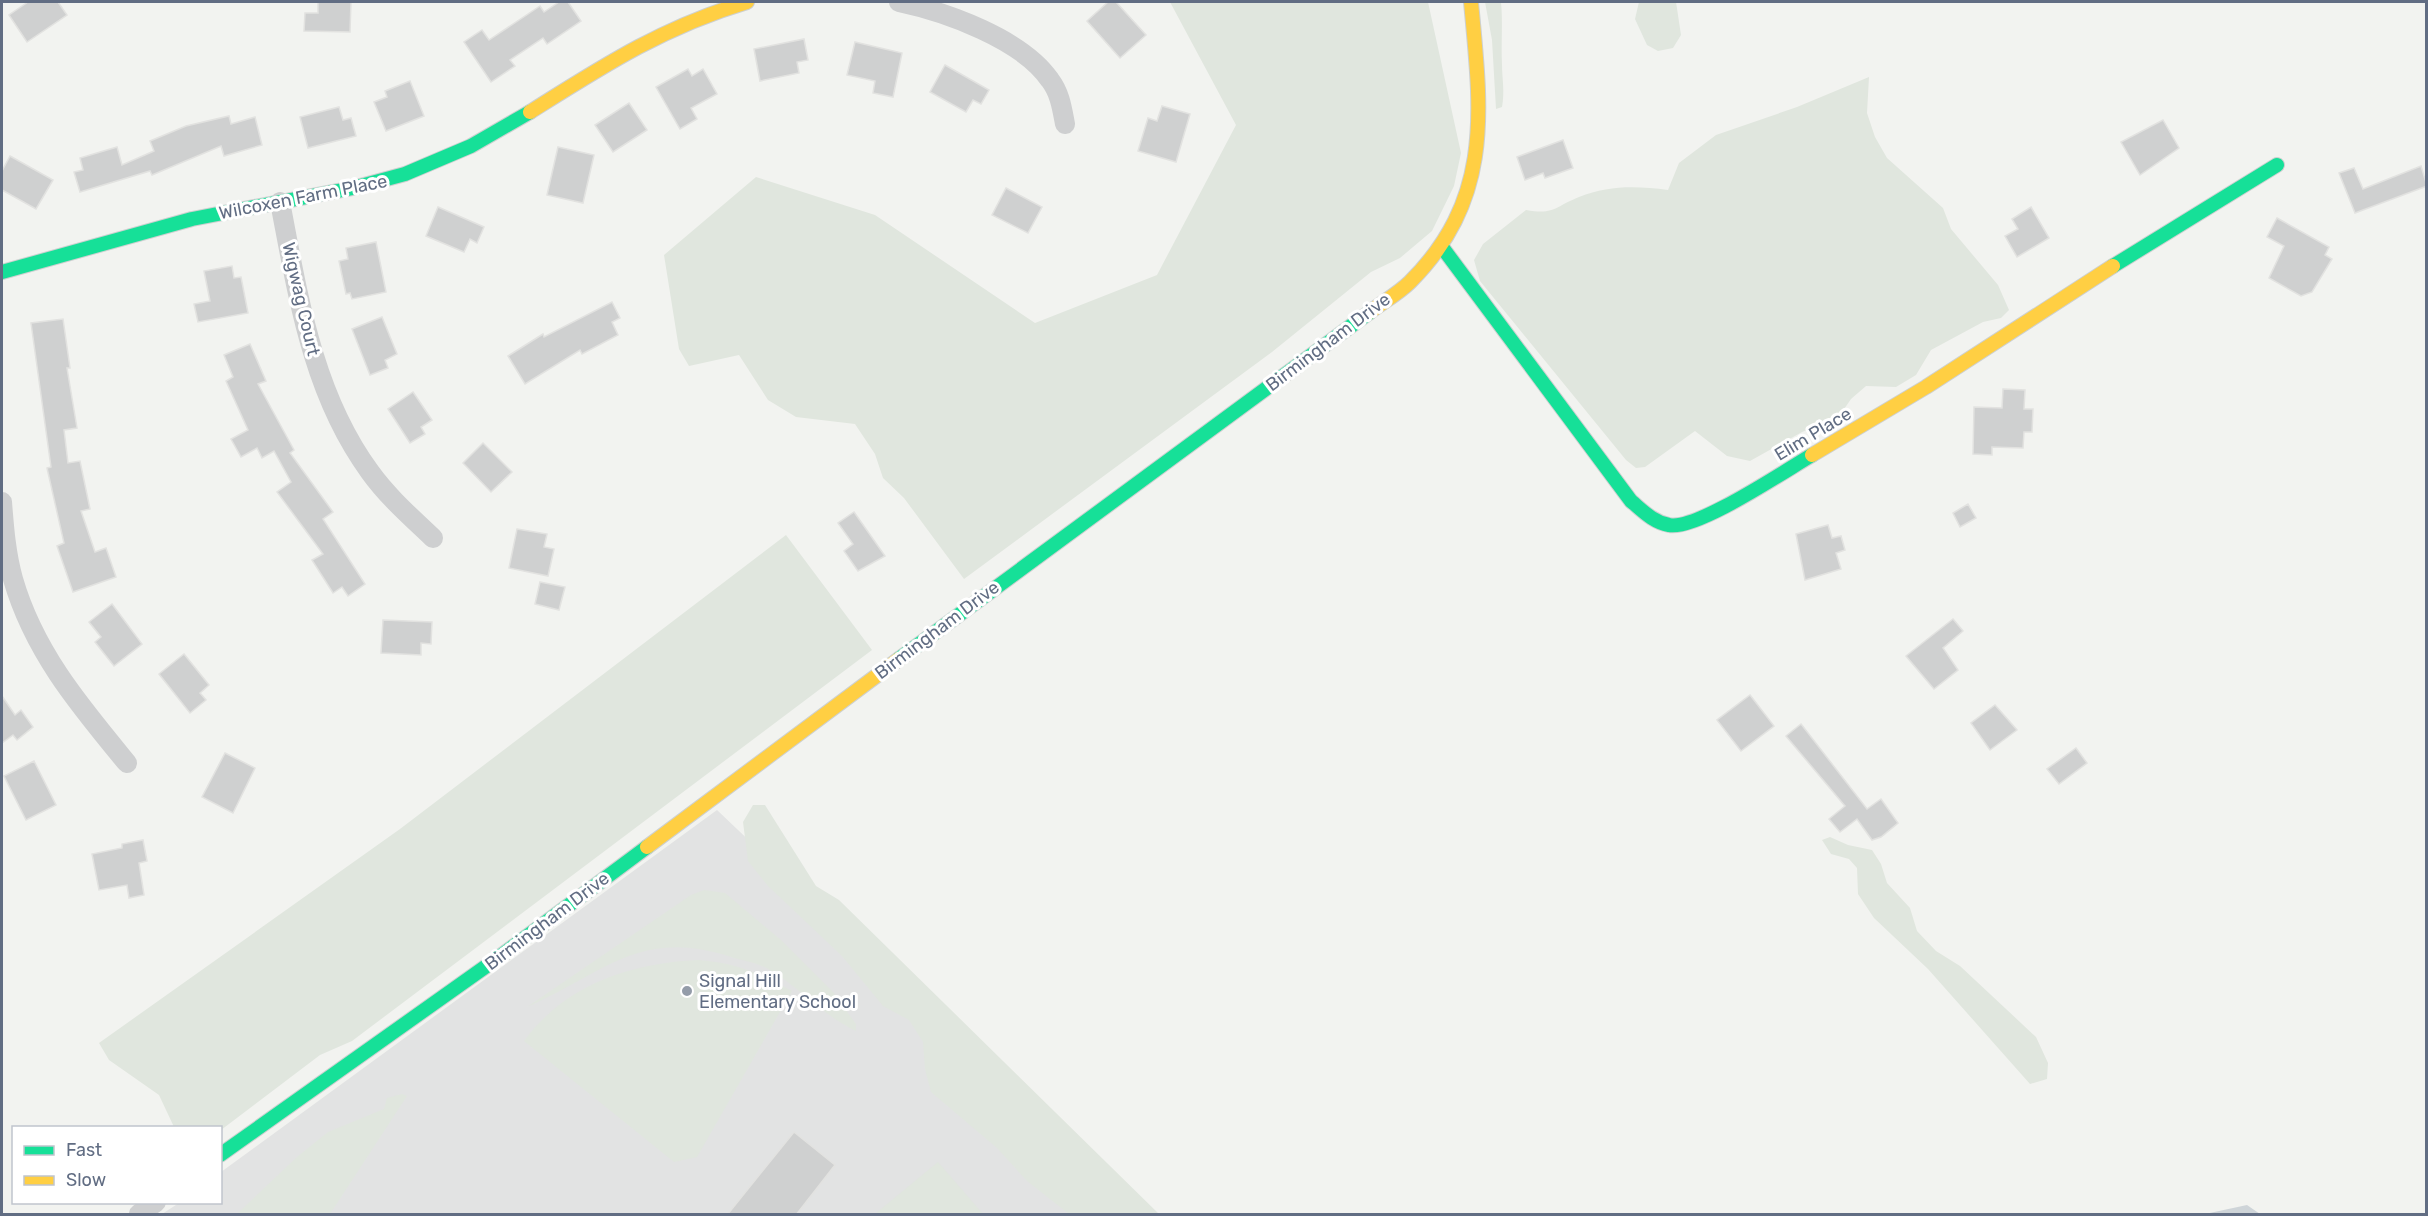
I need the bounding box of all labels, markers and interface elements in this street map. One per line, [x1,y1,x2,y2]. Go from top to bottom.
street label: Wilcoxen Farm Place [217,170,389,224]
street label: Wigwag Court [277,240,325,358]
street label: Birmingham Drive [1262,288,1394,396]
street label: Elim Place [1771,402,1855,466]
street label: Birmingham Drive [871,576,1003,684]
street label: Birmingham Drive [481,867,613,975]
place label: Signal Hill Elementary School [699,970,856,1013]
marker: Signal Hill Elementary School [680,984,694,998]
legend [12,1126,222,1204]
text: Fast [66,1139,102,1161]
text: Slow [66,1169,106,1191]

